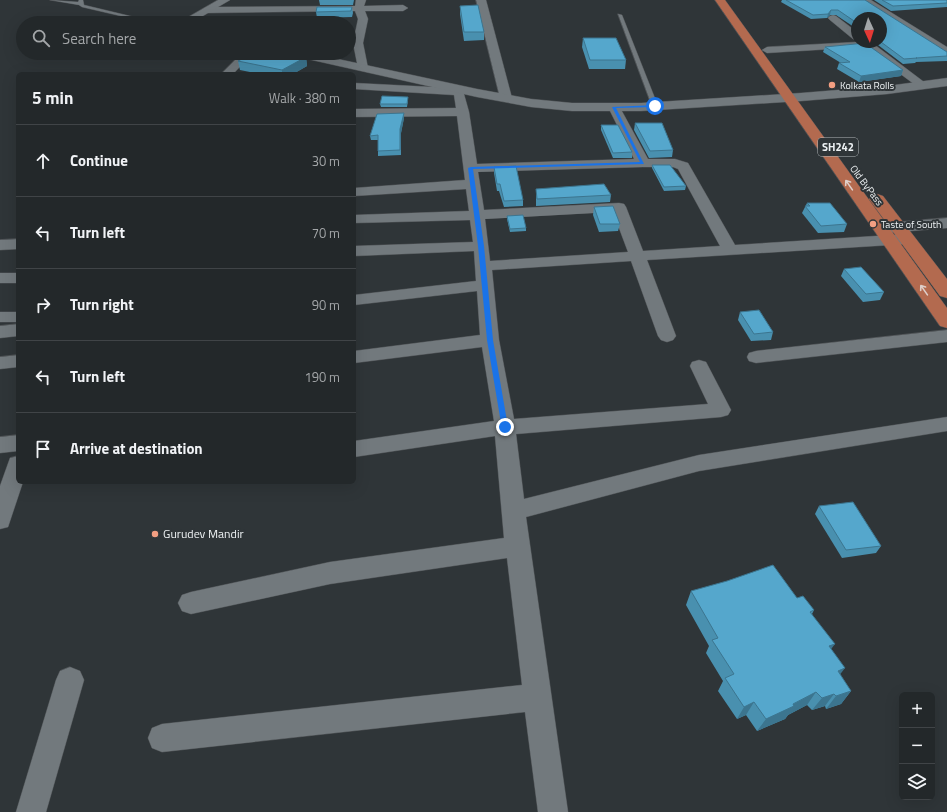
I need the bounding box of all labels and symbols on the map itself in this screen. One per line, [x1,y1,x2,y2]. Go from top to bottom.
north arrow [851,12,887,48]
place label: Kolkata Rolls [840,78,895,93]
marker: Kolkata Rolls [827,80,837,90]
route start [646,97,664,115]
road number: SH242 [818,138,858,156]
street label: Old ByPass [846,162,887,209]
one-way arrow [845,179,853,190]
place label: Taste of South [881,217,941,232]
marker: Taste of South [868,219,878,229]
one-way arrow [920,285,928,296]
route end [496,418,514,436]
place label: Gurudev Mandir [163,524,244,543]
marker: Gurudev Mandir [150,529,160,539]

